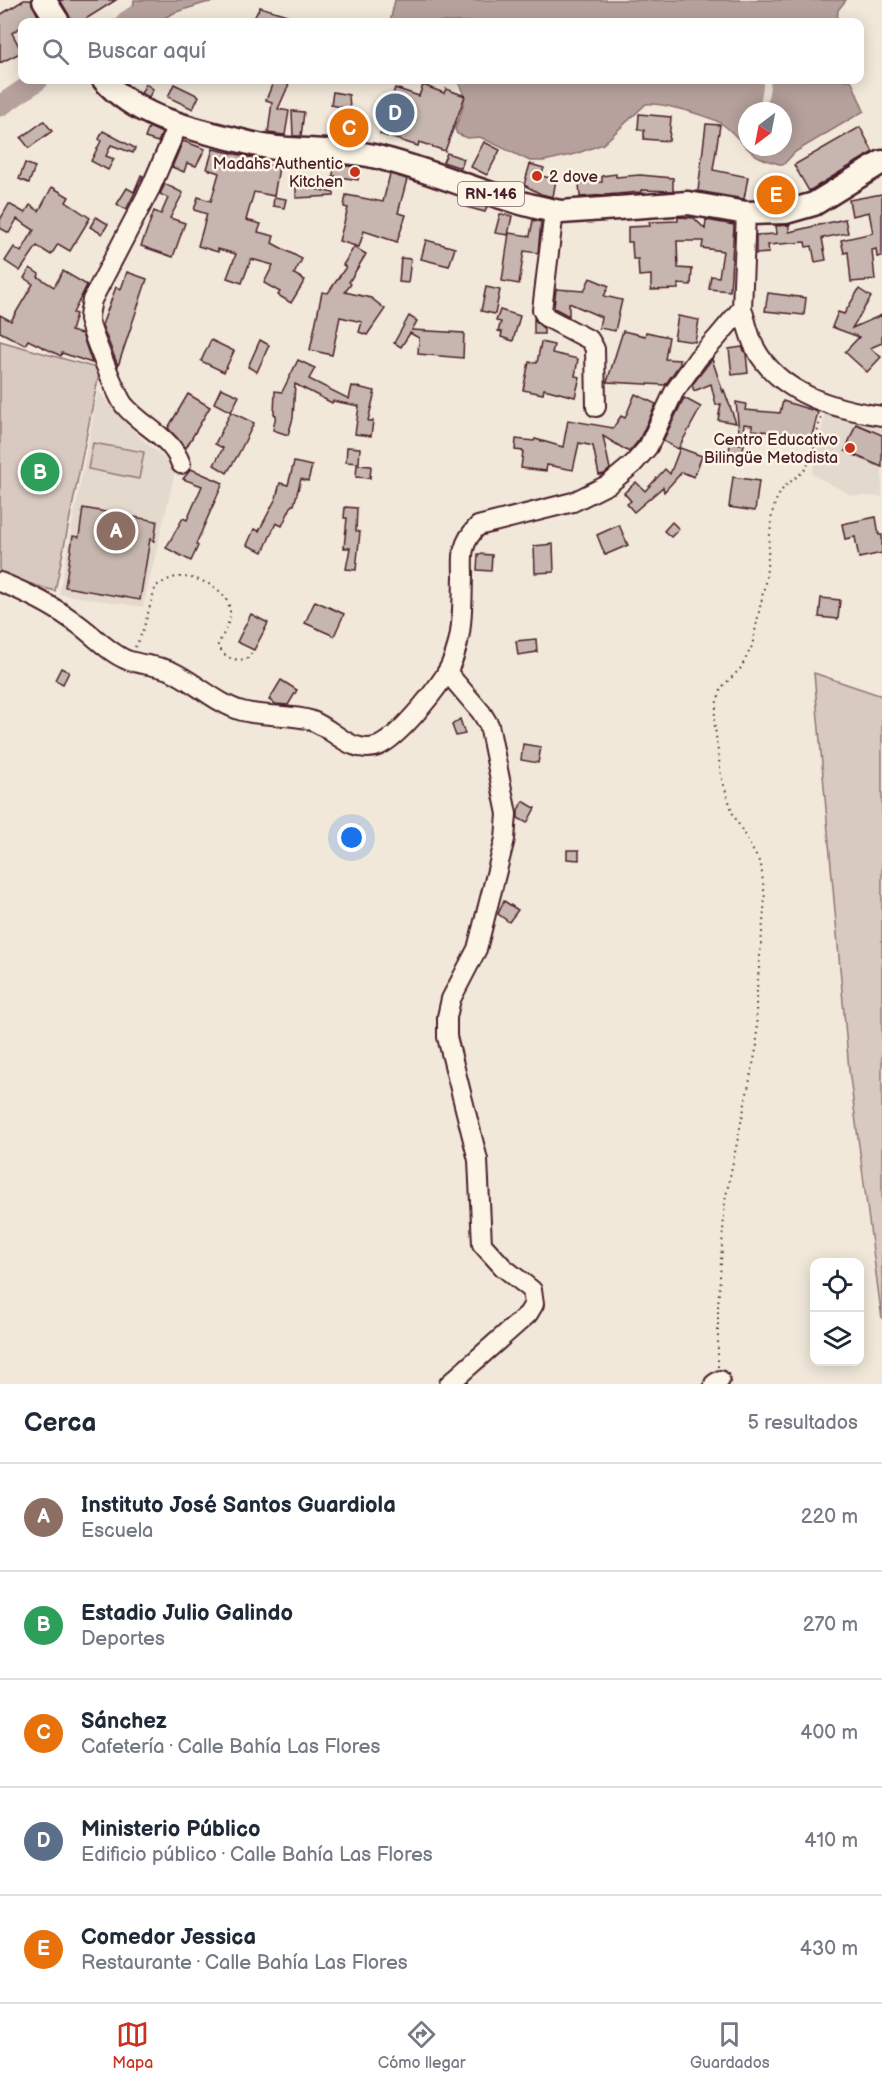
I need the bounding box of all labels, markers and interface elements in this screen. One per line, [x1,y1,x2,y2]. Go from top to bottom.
search box [18,18,864,84]
icon: search [39,35,72,68]
text: Buscar aquí [87,38,206,65]
pin: D [376,90,414,136]
north arrow [738,102,792,156]
pin: C [330,106,368,150]
place label: Madahs Authentic Kitchen [213,155,343,192]
marker: Madahs Authentic Kitchen [348,165,362,179]
place label: 2 dove [549,168,598,187]
marker: 2 dove [530,169,544,183]
pin: E [756,172,796,218]
road number: RN-146 [458,182,524,206]
place label: Centro Educativo Bilingüe Metodista [704,431,838,468]
marker: Centro Educativo Bilingüe Metodista [843,441,857,455]
pin: B [20,450,60,494]
pin: A [96,508,136,554]
your location [337,823,366,852]
map controls [810,1258,864,1366]
button: locate [810,1258,864,1312]
button: layers [810,1312,864,1366]
text: Cerca [24,1408,96,1439]
text: 5 resultados [747,1411,858,1435]
text: Instituto José Santos Guardiola [81,1492,396,1519]
text: A [37,1505,50,1529]
text: 220 m [801,1505,858,1529]
text: Escuela [81,1519,153,1543]
text: Estadio Julio Galindo [81,1600,293,1627]
text: B [36,1613,51,1637]
text: 270 m [803,1613,858,1637]
text: Deportes [81,1627,165,1651]
text: Sánchez [81,1708,167,1735]
text: C [36,1721,51,1745]
text: 400 m [800,1721,858,1745]
text: Cafetería · Calle Bahía Las Flores [81,1735,380,1759]
text: Ministerio Público [81,1816,261,1843]
text: D [37,1829,50,1853]
text: 410 m [804,1829,858,1853]
text: Edificio público · Calle Bahía Las Flores [81,1843,433,1867]
text: Comedor Jessica [81,1924,256,1951]
text: E [37,1937,50,1961]
text: 430 m [800,1937,858,1961]
text: Restaurante · Calle Bahía Las Flores [81,1951,408,1975]
tab: Mapa [112,2018,153,2073]
tab: Cómo llegar [378,2018,466,2073]
tab: Guardados [690,2018,770,2073]

